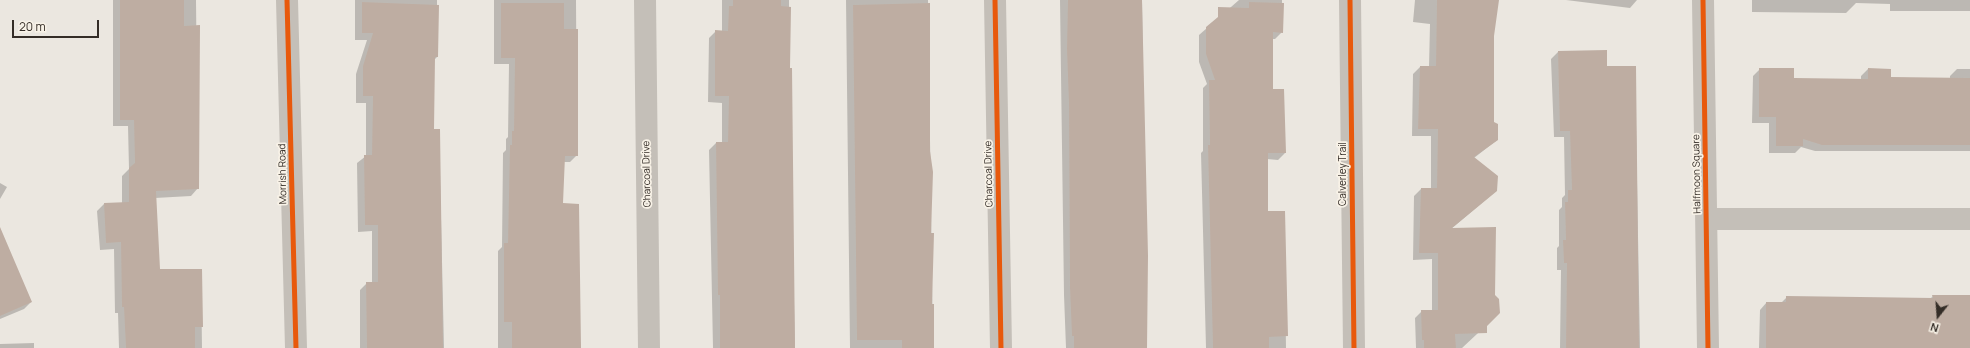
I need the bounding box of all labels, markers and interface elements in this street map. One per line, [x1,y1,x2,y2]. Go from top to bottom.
scale bar [14,12,101,38]
text: 20 m [19,18,46,35]
street label: Halfmoon Square [1690,134,1704,214]
street label: Charcoal Drive [640,141,654,207]
street label: Charcoal Drive [982,141,996,207]
street label: Calverley Trail [1337,142,1349,206]
street label: Morrish Road [276,144,290,204]
north arrow [1918,296,1958,336]
text: N [1928,320,1940,336]

